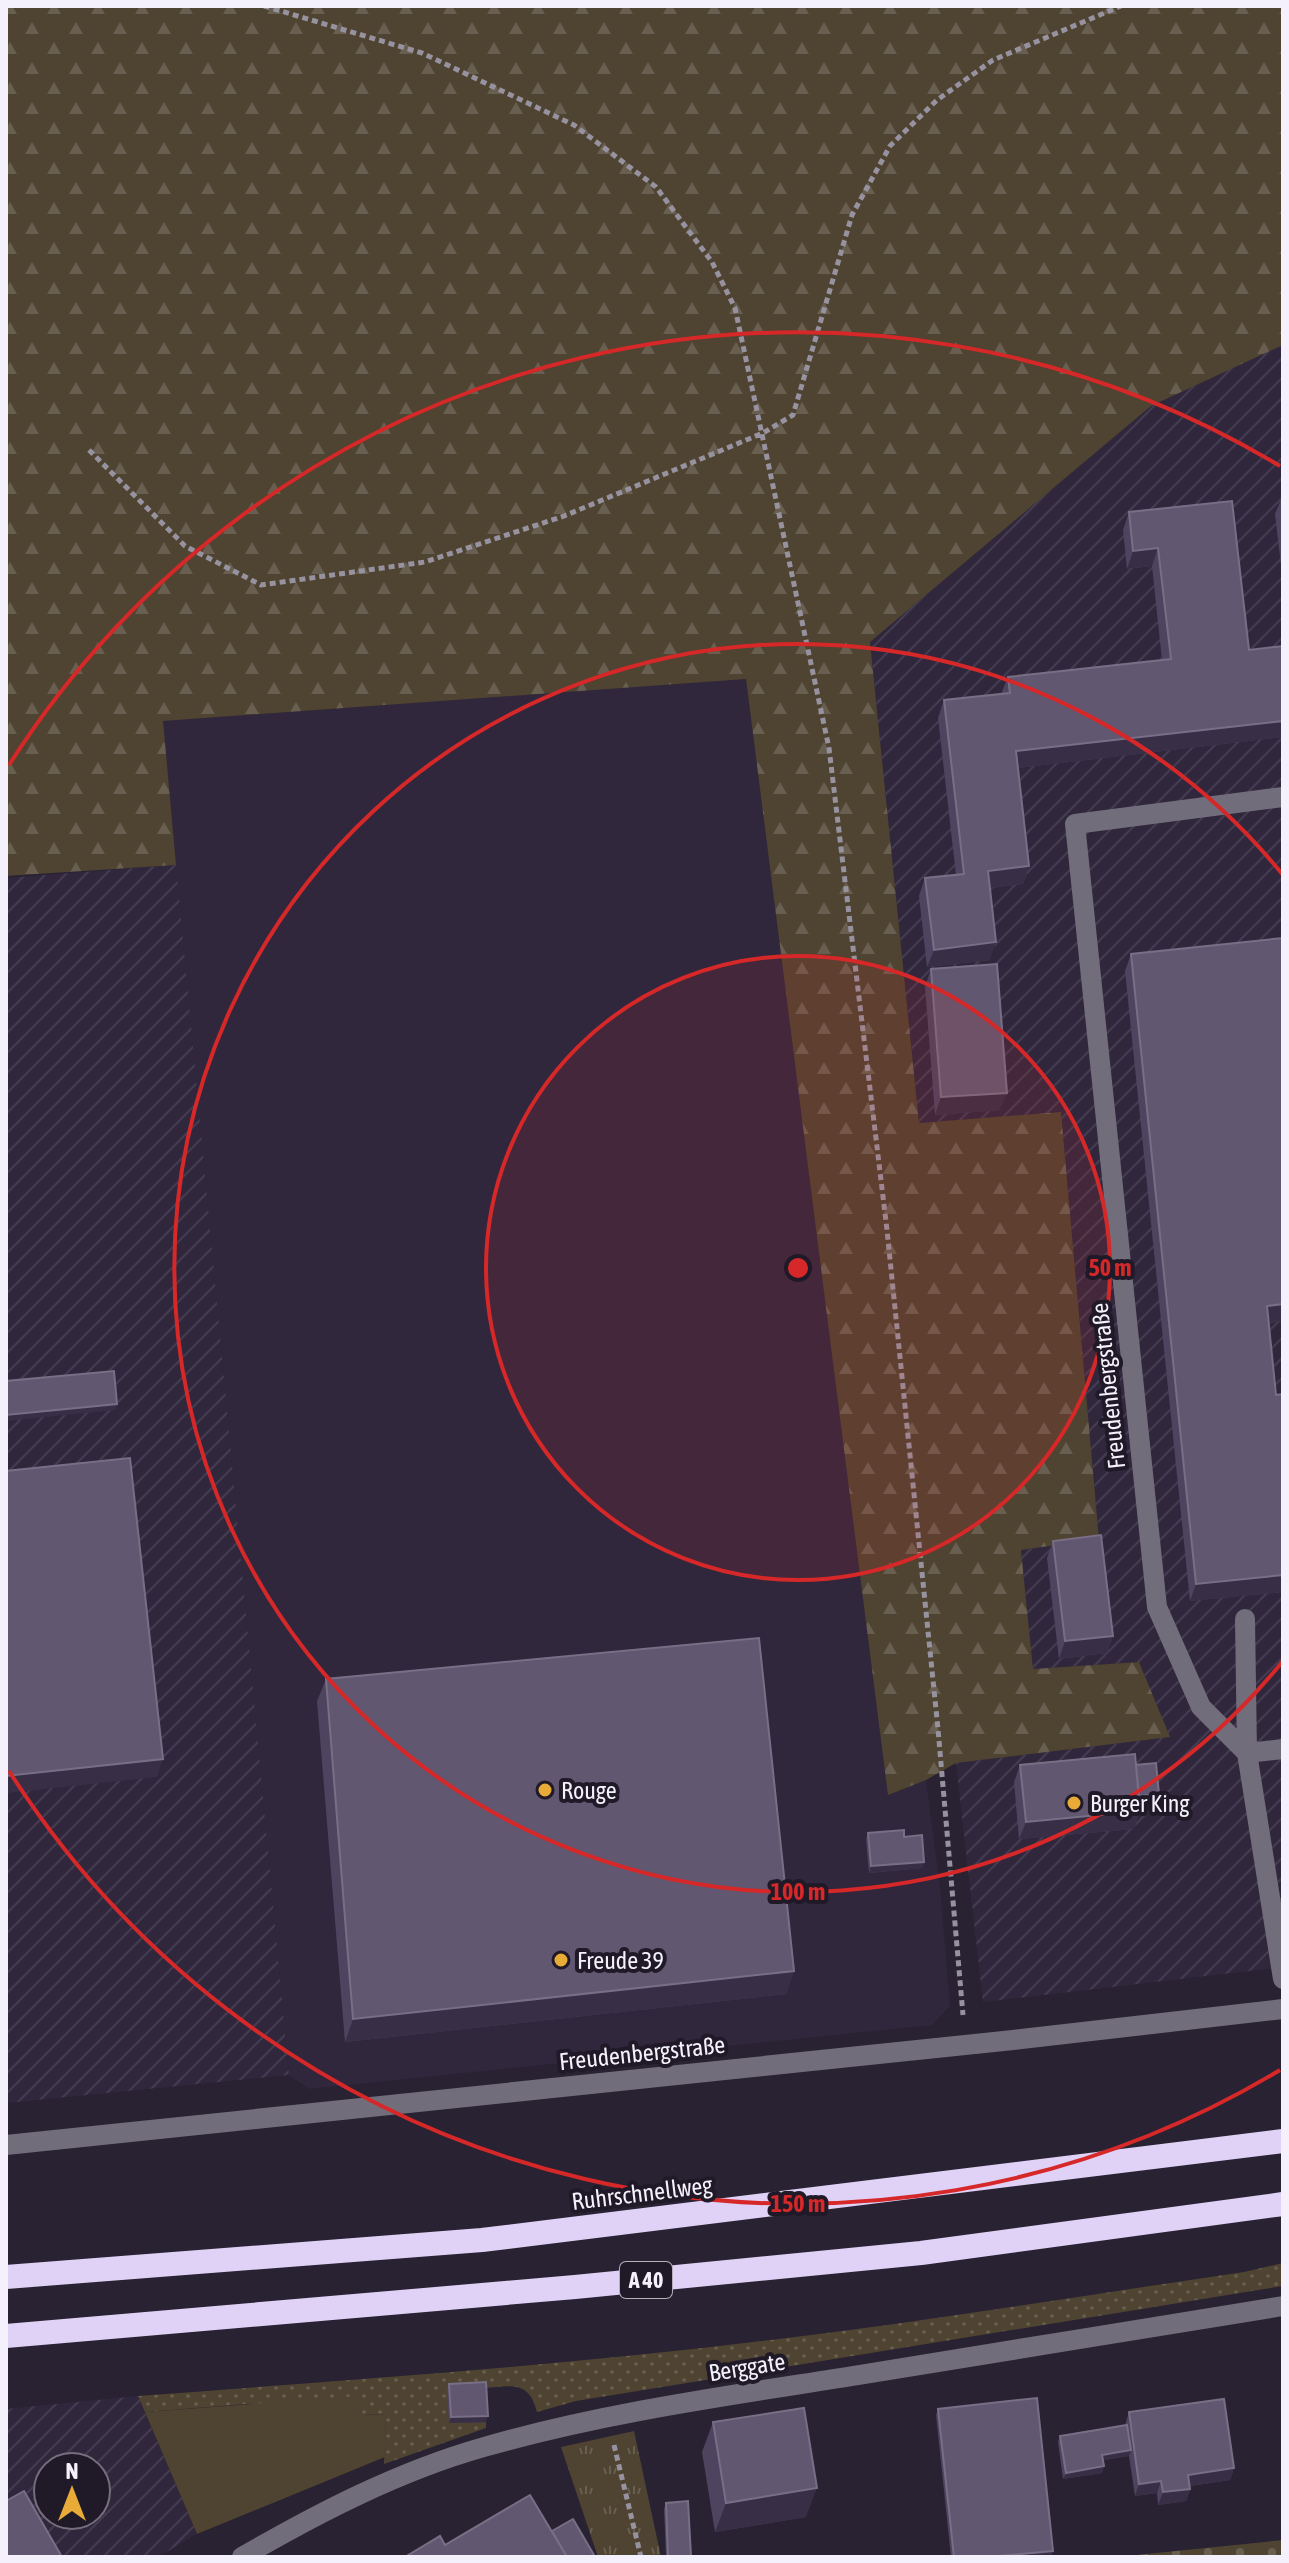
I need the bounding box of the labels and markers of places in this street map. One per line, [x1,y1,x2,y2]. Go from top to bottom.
centre of rings [784,1254,812,1282]
place label: Rouge [561,1777,617,1804]
marker: Rouge [536,1781,554,1799]
place label: Burger King [1090,1790,1190,1817]
marker: Burger King [1065,1794,1083,1812]
place label: Freude 39 [577,1947,664,1974]
marker: Freude 39 [552,1951,570,1969]

